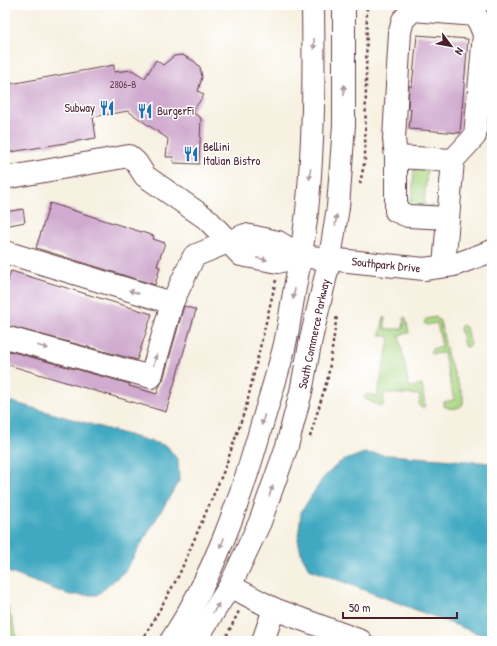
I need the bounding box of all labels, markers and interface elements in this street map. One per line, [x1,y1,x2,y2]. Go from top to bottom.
north arrow [431,26,471,66]
one-way arrow [311,38,317,51]
text: N [452,45,467,58]
house number: 2806-B [110,78,136,91]
one-way arrow [341,83,347,96]
place label: Subway [64,99,95,116]
restaurant icon: Subway [98,99,116,117]
restaurant icon: BurgerFi [136,102,154,120]
place label: BurgerFi [157,102,194,119]
place label: Bellini Italian Bistro [203,138,261,169]
restaurant icon: Bellini Italian Bistro [182,145,200,163]
one-way arrow [307,168,314,180]
one-way arrow [333,214,339,226]
street label: Southpark Drive [351,252,422,277]
one-way arrow [256,256,268,262]
street label: South Commerce Parkway [294,277,333,390]
one-way arrow [128,288,140,294]
one-way arrow [290,288,296,300]
one-way arrow [37,344,49,350]
one-way arrow [153,354,159,366]
one-way arrow [260,415,266,427]
one-way arrow [269,484,275,496]
one-way arrow [218,538,224,550]
scale bar [343,594,457,620]
text: 50 m [349,599,370,616]
one-way arrow [212,603,220,613]

